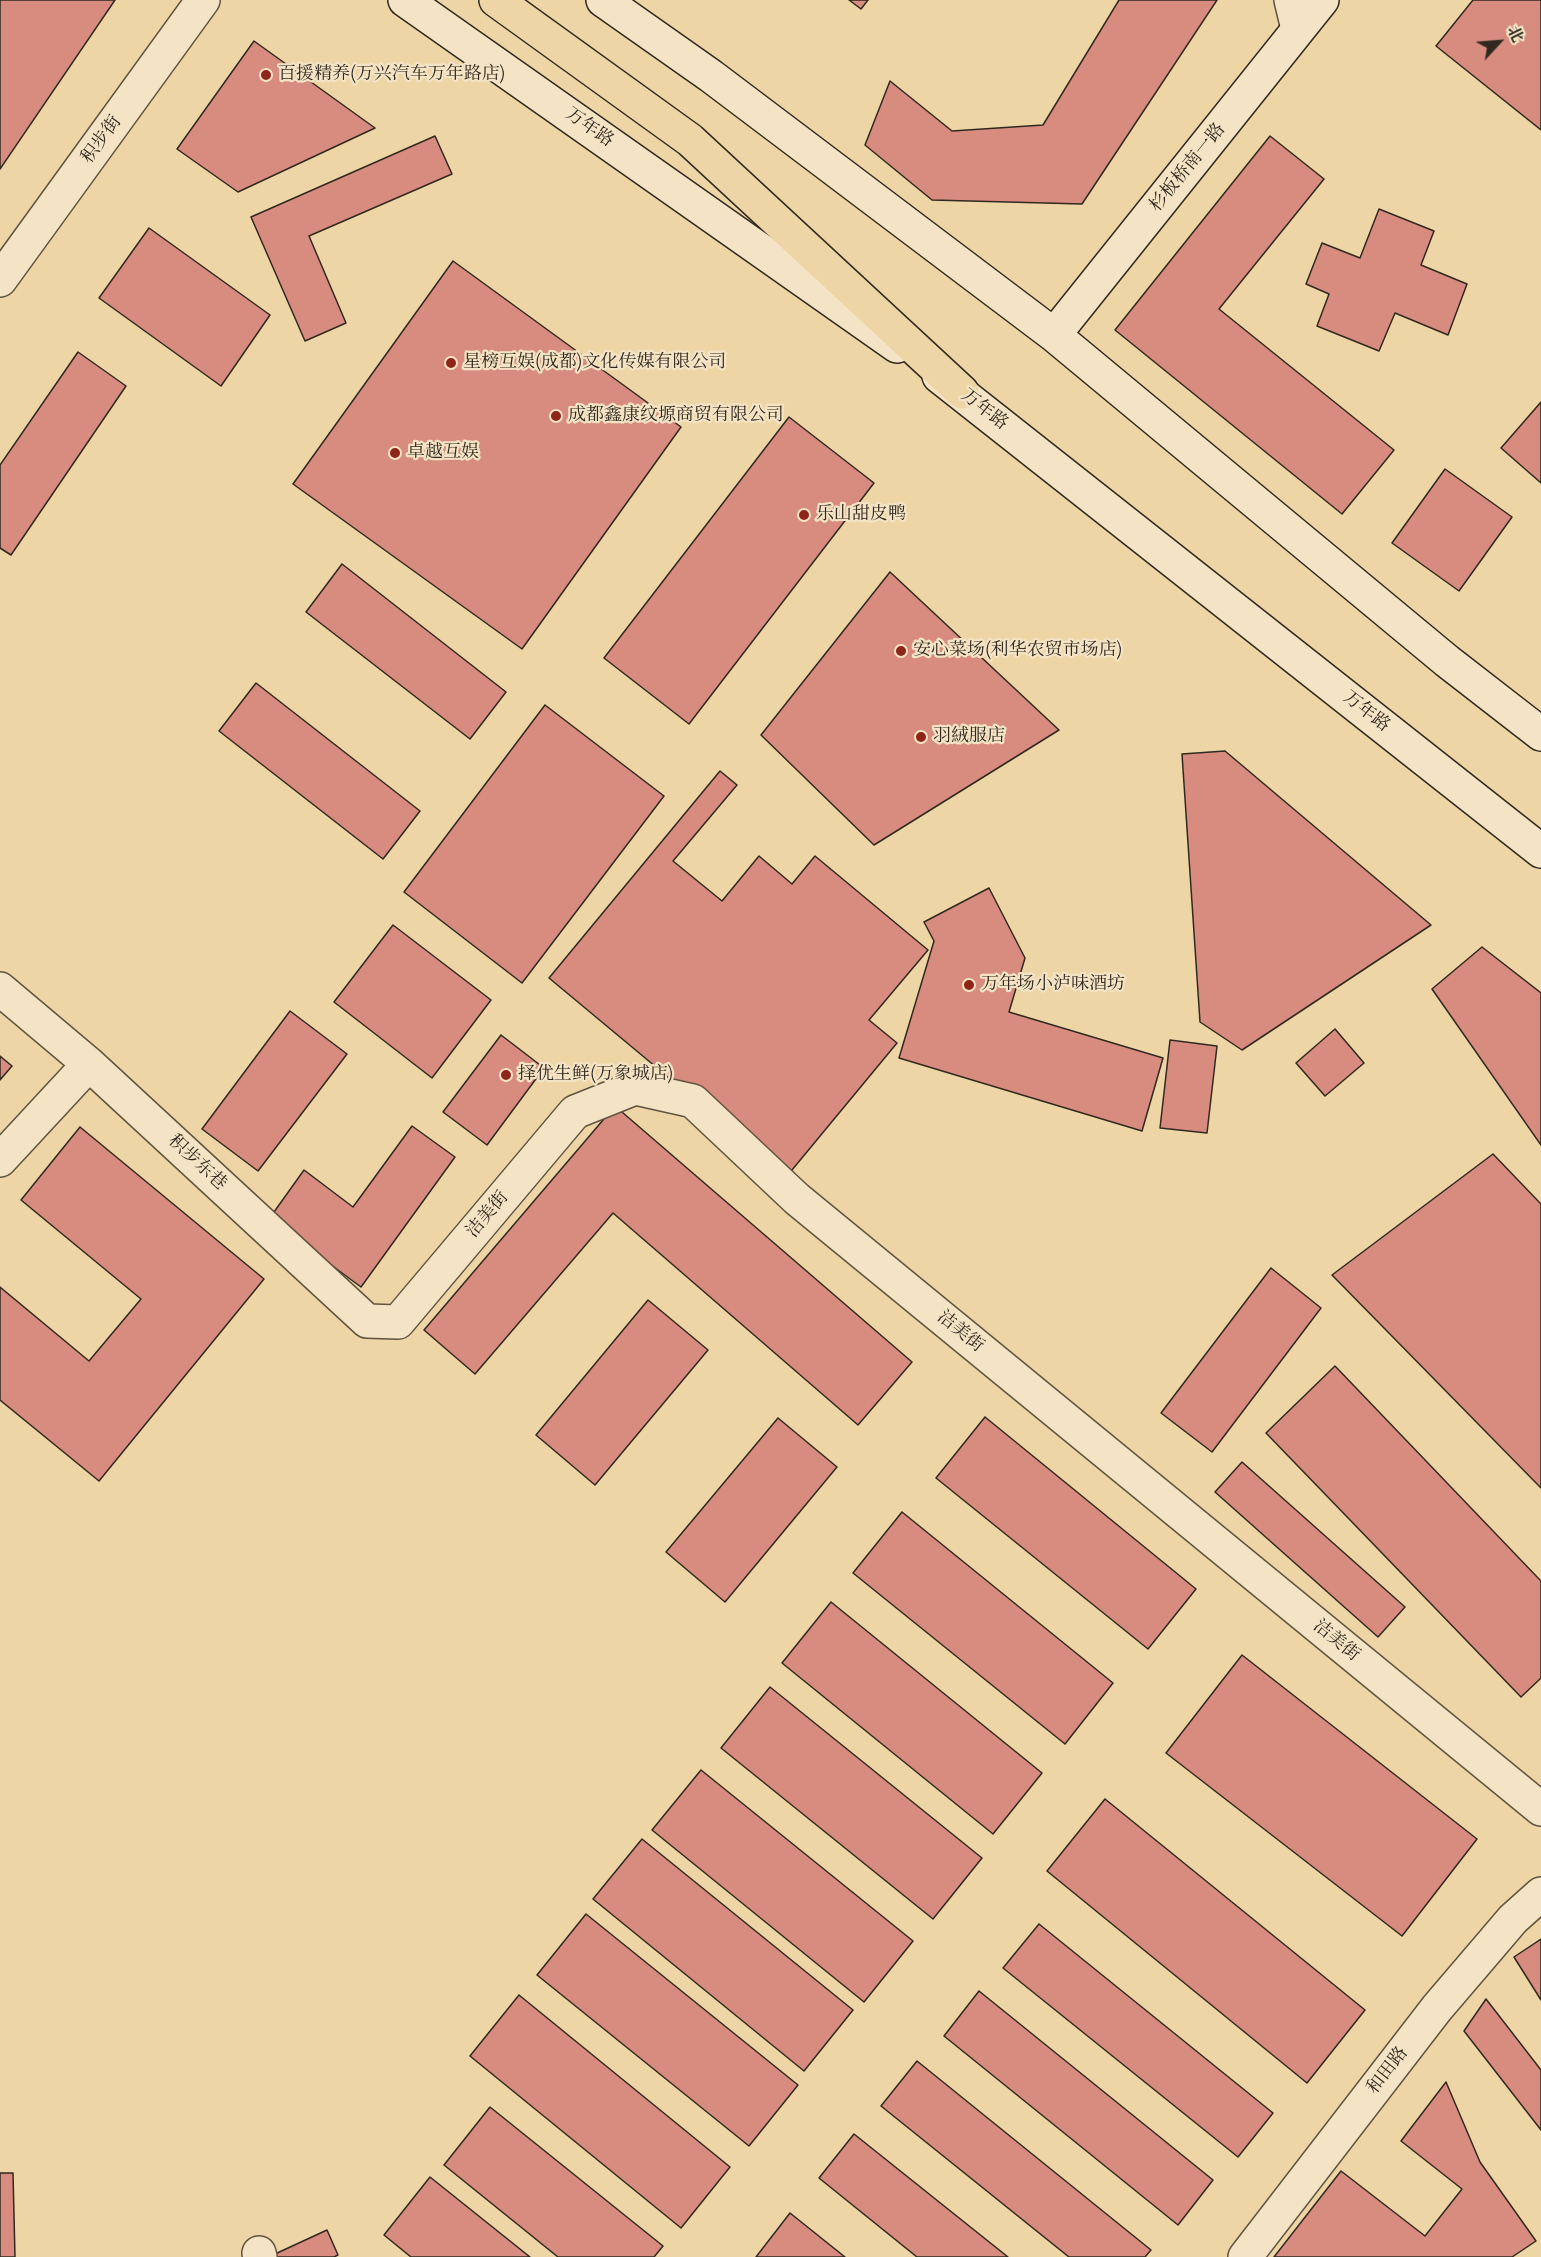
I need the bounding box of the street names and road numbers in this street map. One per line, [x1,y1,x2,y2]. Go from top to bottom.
street label: 万年路 [561,104,617,152]
street label: 积步街 [77,112,127,168]
street label: 杉板桥南一路 [1146,119,1230,217]
street label: 万年路 [956,385,1012,435]
street label: 万年路 [1338,687,1394,737]
street label: 积步东巷 [163,1131,231,1195]
street label: 洁美街 [462,1187,514,1243]
street label: 洁美街 [932,1307,988,1357]
street label: 洁美街 [1308,1616,1364,1666]
street label: 和田路 [1363,2043,1413,2099]

